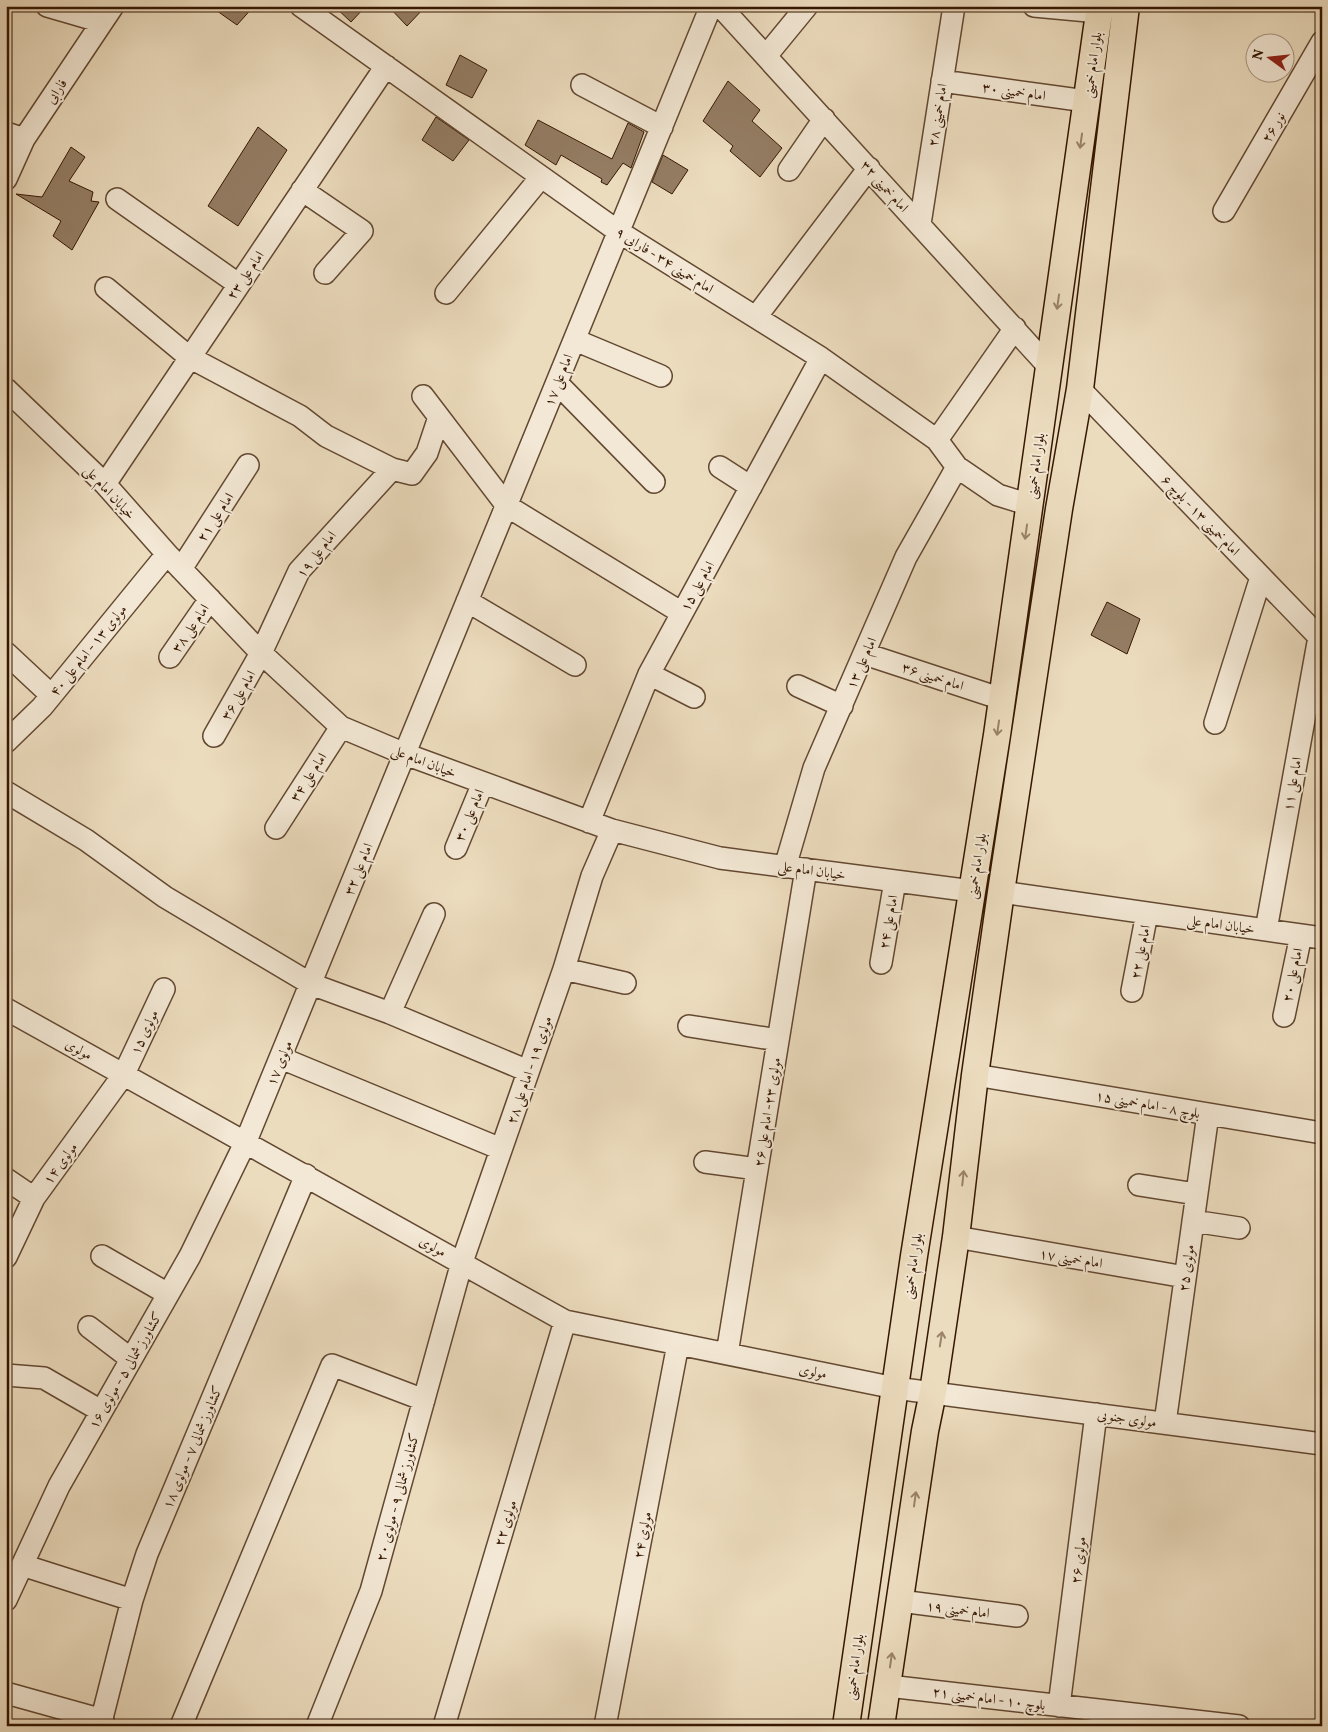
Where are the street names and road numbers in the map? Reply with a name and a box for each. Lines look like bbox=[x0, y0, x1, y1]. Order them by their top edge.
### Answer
street label: بلوار امام خمینی bbox=[1079, 31, 1110, 100]
street label: فارابی bbox=[42, 76, 72, 108]
street label: امام خمینی ۳۰ bbox=[981, 79, 1047, 108]
street label: امام خمینی ۲۸ bbox=[924, 82, 955, 149]
street label: نور ۲۶ bbox=[1258, 109, 1291, 146]
street label: امام خمینی ۳۲ bbox=[854, 157, 912, 218]
street label: امام خمینی ۳۴ - فارابی ۹ bbox=[611, 224, 717, 301]
street label: امام علی ۲۳ bbox=[223, 248, 271, 305]
street label: امام علی ۱۷ bbox=[540, 352, 580, 410]
street label: بلوار امام خمینی bbox=[1022, 432, 1053, 501]
street label: خیابان امام علی bbox=[77, 462, 139, 526]
street label: امام خمینی ۱۳ - بلوچ ۶ bbox=[1155, 471, 1243, 562]
street label: امام علی ۲۱ bbox=[193, 490, 241, 547]
street label: امام علی ۱۹ bbox=[293, 527, 343, 584]
street label: امام علی ۱۵ bbox=[677, 558, 722, 616]
street label: مولوی ۱۳ - امام علی ۴۰ bbox=[46, 601, 134, 702]
street label: امام علی ۳۸ bbox=[168, 601, 216, 658]
street label: امام علی ۱۳ bbox=[843, 635, 884, 693]
street label: امام خمینی ۳۶ bbox=[899, 659, 966, 698]
street label: امام علی ۳۶ bbox=[217, 667, 263, 725]
street label: خیابان امام علی bbox=[388, 741, 459, 785]
street label: امام علی ۳۴ bbox=[286, 750, 334, 807]
street label: امام علی ۱۱ bbox=[1279, 756, 1310, 813]
street label: امام علی ۳۰ bbox=[451, 787, 492, 845]
street label: بلوار امام خمینی bbox=[963, 831, 994, 901]
street label: امام علی ۳۲ bbox=[340, 841, 380, 899]
street label: خیابان امام علی bbox=[776, 857, 847, 888]
street label: امام علی ۲۴ bbox=[875, 894, 906, 951]
street label: خیابان امام علی bbox=[1185, 911, 1256, 942]
street label: امام علی ۲۲ bbox=[1127, 924, 1158, 981]
street label: امام علی ۲۰ bbox=[1278, 947, 1310, 1004]
street label: مولوی ۱۵ bbox=[127, 1007, 164, 1058]
street label: مولوی ۱۹ - امام علی ۲۸ bbox=[503, 1014, 560, 1128]
street label: مولوی bbox=[61, 1035, 95, 1065]
street label: مولوی ۱۷ bbox=[263, 1038, 298, 1089]
street label: مولوی ۲۳- امام علی ۲۶ bbox=[750, 1056, 788, 1169]
street label: بلوچ ۸ - امام خمینی ۱۵ bbox=[1094, 1087, 1202, 1126]
street label: مولوی ۱۴ bbox=[40, 1139, 83, 1189]
street label: بلوار امام خمینی bbox=[899, 1231, 930, 1301]
street label: مولوی bbox=[415, 1232, 449, 1262]
street label: مولوی ۲۵ bbox=[1175, 1243, 1200, 1293]
street label: امام خمینی ۱۷ bbox=[1037, 1245, 1104, 1276]
street label: کشاورز شمالی ۵ - مولوی ۱۶ bbox=[85, 1309, 168, 1433]
street label: مولوی bbox=[797, 1360, 828, 1384]
street label: کشاورز شمالی ۷ - مولوی ۱۸ bbox=[159, 1383, 228, 1512]
street label: مولوی جنوبی bbox=[1096, 1406, 1158, 1433]
street label: کشاورز شمالی ۹ - مولوی ۲۰ bbox=[372, 1431, 425, 1564]
street label: مولوی ۲۲ bbox=[490, 1498, 522, 1549]
street label: مولوی ۲۴ bbox=[630, 1510, 657, 1560]
street label: مولوی ۲۶ bbox=[1067, 1535, 1092, 1585]
street label: امام خمینی ۱۹ bbox=[925, 1597, 991, 1626]
street label: بلوار امام خمینی bbox=[841, 1633, 872, 1702]
street label: بلوچ ۱۰ - امام خمینی ۲۱ bbox=[931, 1683, 1047, 1718]

